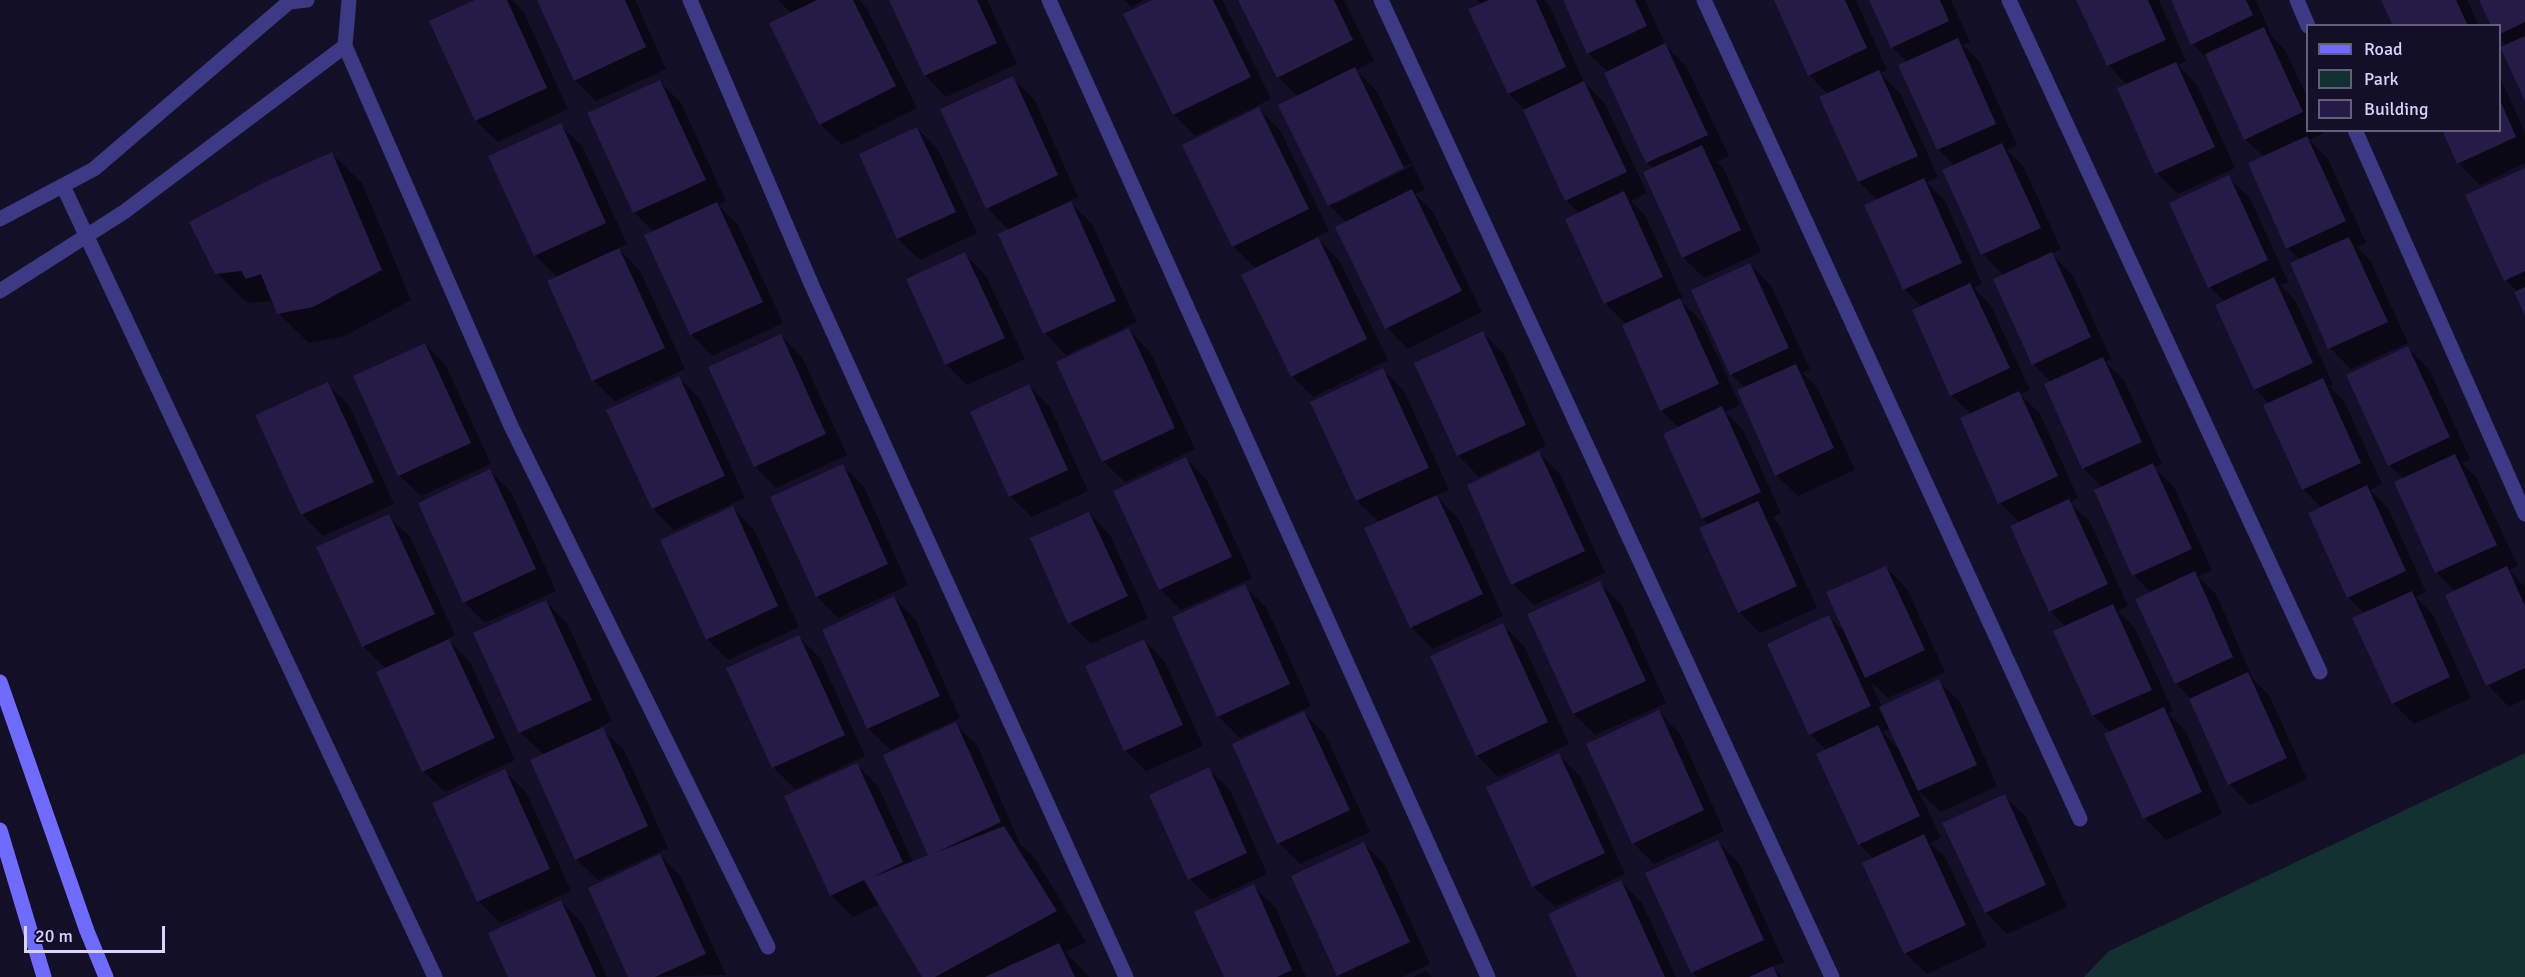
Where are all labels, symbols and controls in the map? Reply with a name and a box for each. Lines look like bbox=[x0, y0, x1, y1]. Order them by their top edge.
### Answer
legend bbox=[2306, 24, 2501, 132]
text: Road bbox=[2364, 38, 2403, 60]
text: Park bbox=[2364, 68, 2399, 90]
text: Building bbox=[2364, 98, 2428, 120]
scale bar bbox=[27, 914, 168, 952]
text: 20 m bbox=[35, 925, 73, 947]

